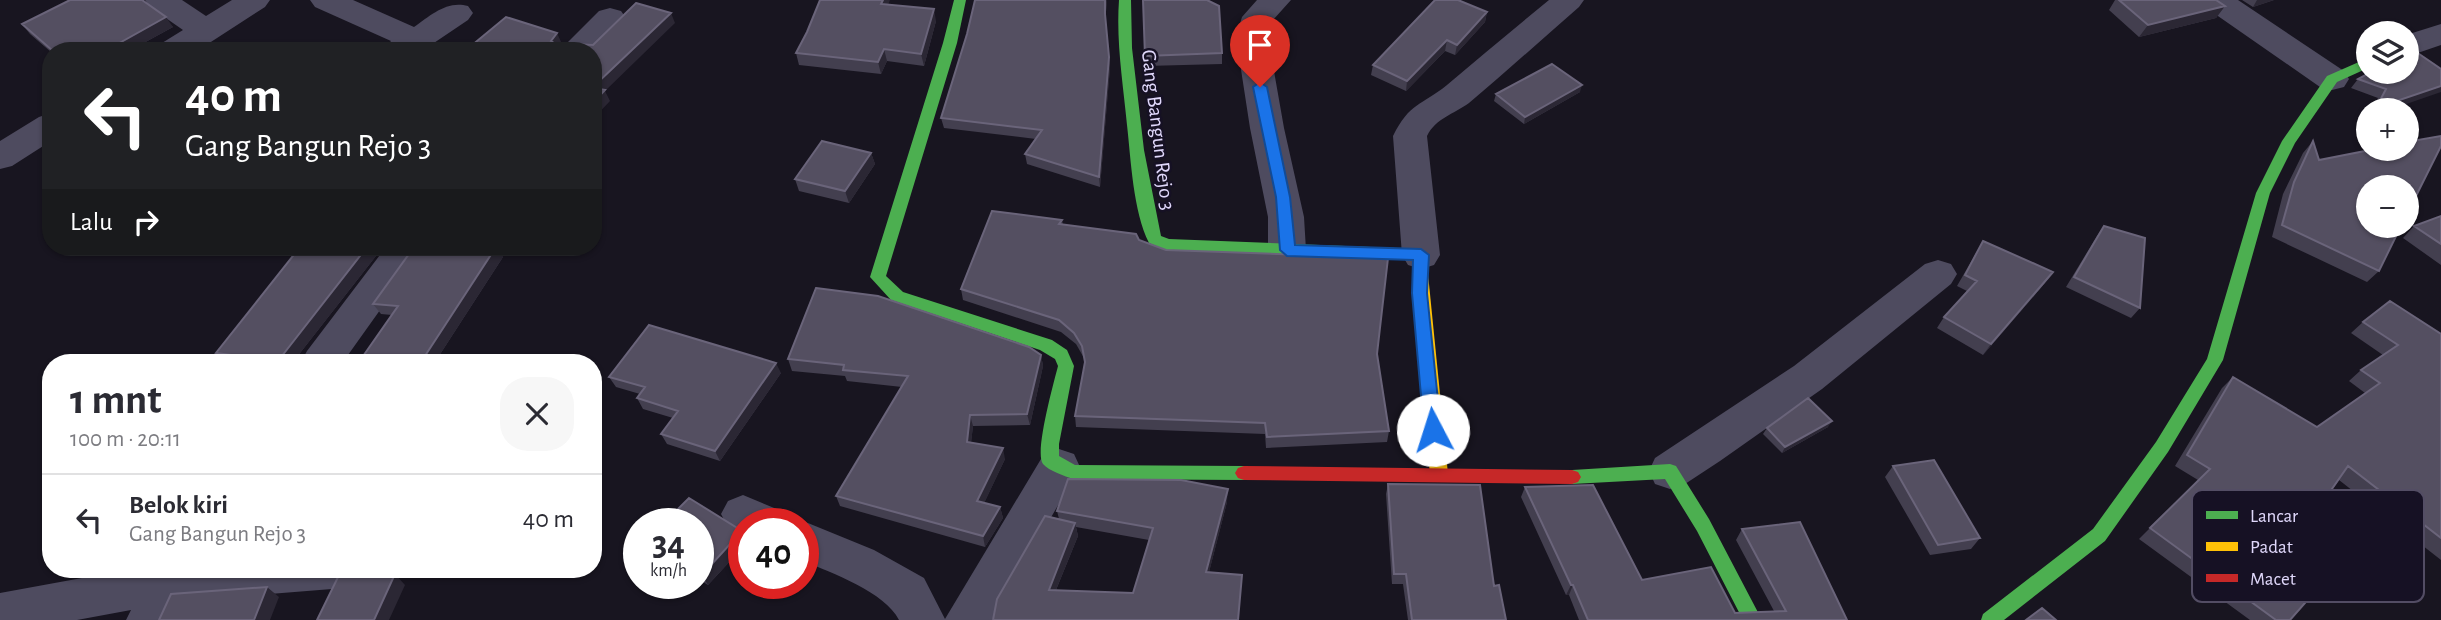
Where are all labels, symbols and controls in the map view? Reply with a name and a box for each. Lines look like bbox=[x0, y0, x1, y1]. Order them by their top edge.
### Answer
pin bbox=[1230, 15, 1290, 87]
map controls bbox=[2356, 21, 2419, 238]
button: layers bbox=[2356, 21, 2419, 84]
icon: arrive bbox=[1241, 26, 1279, 64]
street label: Gang Bangun Rejo 3 bbox=[1138, 49, 1178, 211]
icon: left bbox=[70, 70, 161, 161]
text: 40 m bbox=[185, 72, 282, 121]
button: + bbox=[2356, 98, 2419, 161]
text: Gang Bangun Rejo 3 bbox=[185, 130, 431, 162]
button: − bbox=[2356, 175, 2419, 238]
icon: right bbox=[127, 203, 165, 241]
text: Lalu bbox=[70, 209, 113, 235]
button: close bbox=[500, 377, 574, 451]
text: 1 mnt bbox=[70, 379, 162, 421]
position arrow bbox=[1396, 393, 1470, 467]
text: 100 m · 20:11 bbox=[70, 428, 181, 451]
legend bbox=[2192, 490, 2424, 602]
text: Belok kiri bbox=[129, 492, 228, 518]
icon: left bbox=[70, 501, 108, 539]
text: 40 m bbox=[523, 506, 574, 532]
text: Lancar bbox=[2250, 507, 2298, 526]
speed limit sign: 40 bbox=[728, 508, 819, 599]
text: Gang Bangun Rejo 3 bbox=[129, 523, 306, 546]
text: 34 bbox=[652, 527, 685, 562]
text: Padat bbox=[2250, 538, 2293, 557]
text: km/h bbox=[650, 562, 687, 580]
text: Macet bbox=[2250, 570, 2296, 589]

